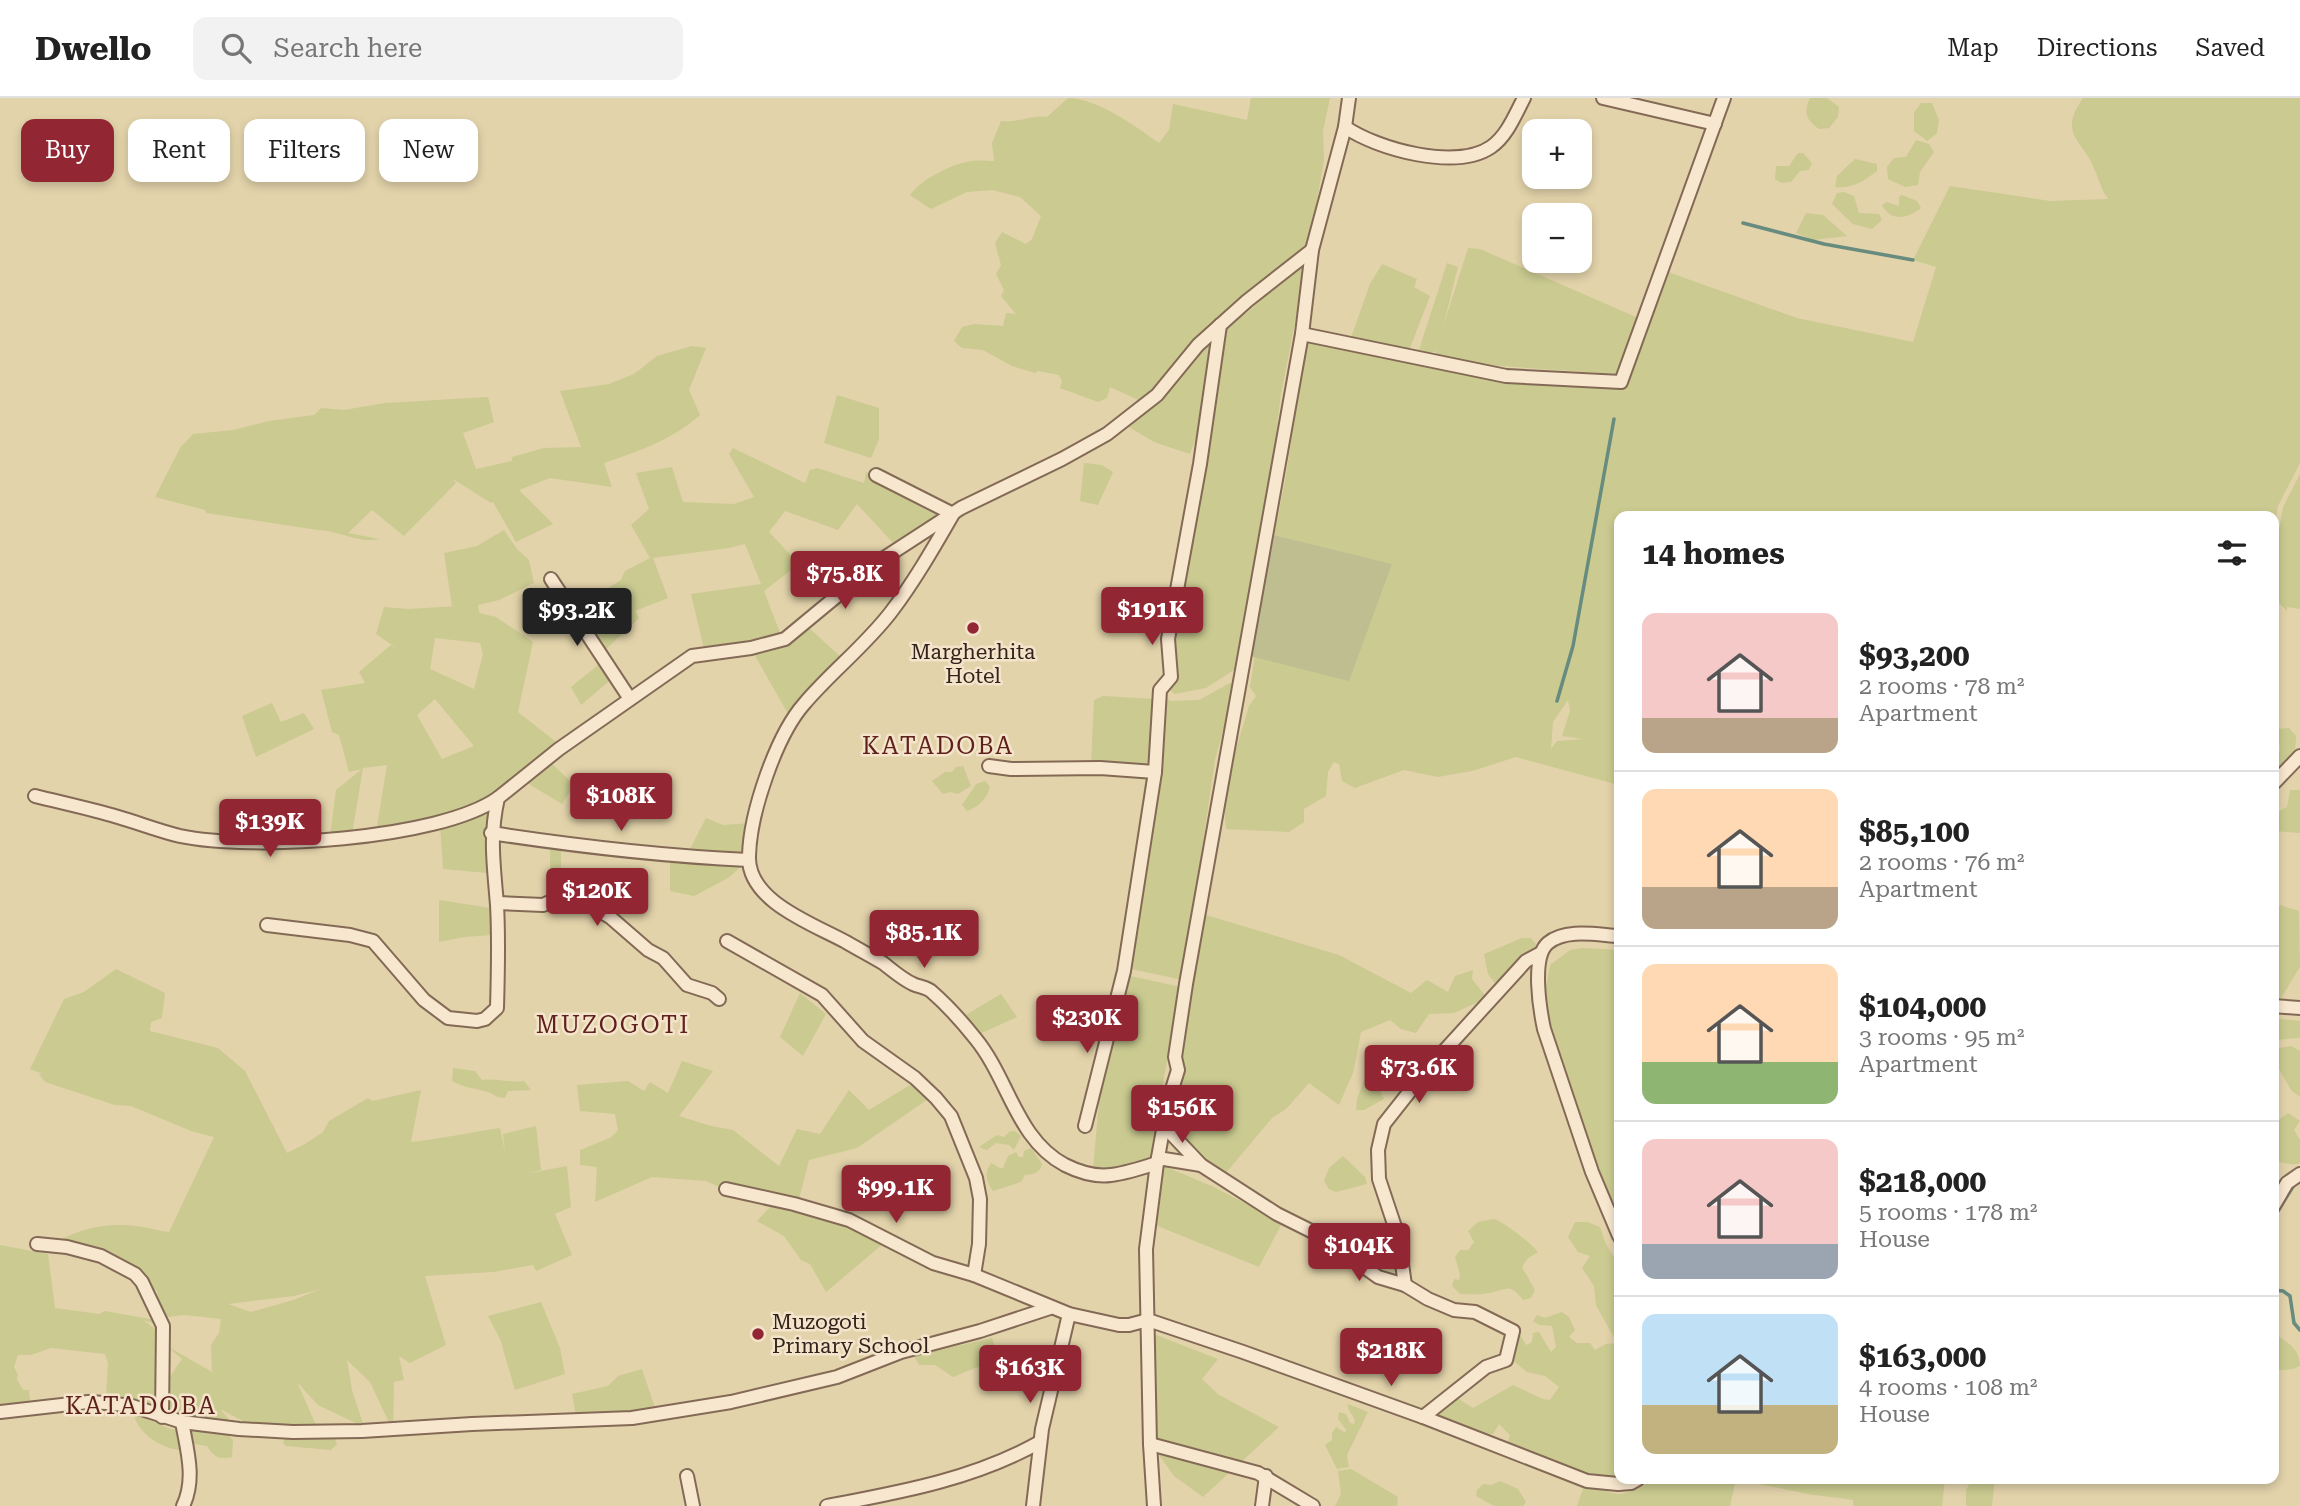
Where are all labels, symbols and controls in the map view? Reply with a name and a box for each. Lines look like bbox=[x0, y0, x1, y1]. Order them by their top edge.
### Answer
search box bbox=[193, 17, 683, 80]
text: Dwello bbox=[35, 29, 151, 68]
icon: search bbox=[217, 29, 255, 67]
text: Search here bbox=[273, 33, 422, 63]
text: Map bbox=[1947, 34, 1999, 62]
text: Directions bbox=[2037, 34, 2157, 62]
text: Saved bbox=[2195, 34, 2265, 62]
chip: Buy bbox=[21, 119, 114, 182]
chip: Rent bbox=[128, 119, 230, 182]
chip: Filters bbox=[244, 119, 365, 182]
chip: New bbox=[379, 119, 478, 182]
map controls bbox=[1522, 119, 1592, 273]
button: + bbox=[1522, 119, 1592, 189]
button: − bbox=[1522, 203, 1592, 273]
icon: filters bbox=[2213, 534, 2251, 572]
text: 14 homes bbox=[1642, 536, 1785, 571]
pin: $75.8K bbox=[788, 552, 902, 611]
text: $75.8K bbox=[807, 560, 883, 587]
pin: $93.2K bbox=[520, 588, 634, 648]
pin: $191K bbox=[1103, 588, 1201, 647]
text: $191K bbox=[1117, 596, 1187, 623]
text: $93.2K bbox=[539, 597, 615, 624]
marker: Margherhita Hotel bbox=[965, 620, 981, 636]
text: $93,200 bbox=[1859, 638, 1970, 673]
place label: Margherhita Hotel bbox=[911, 640, 1036, 688]
icon: home bbox=[1698, 641, 1782, 725]
text: 2 rooms · 78 m² bbox=[1859, 673, 2025, 700]
text: Apartment bbox=[1859, 700, 1978, 727]
district label: KATADOBA bbox=[862, 732, 1014, 760]
pin: $108K bbox=[572, 774, 670, 833]
text: $108K bbox=[586, 782, 656, 809]
pin: $139K bbox=[221, 800, 319, 859]
text: $139K bbox=[235, 808, 305, 835]
text: $85,100 bbox=[1859, 814, 1970, 849]
icon: home bbox=[1698, 817, 1782, 901]
text: 2 rooms · 76 m² bbox=[1859, 849, 2025, 876]
pin: $120K bbox=[548, 868, 646, 928]
text: Apartment bbox=[1859, 876, 1978, 903]
text: $120K bbox=[562, 877, 632, 904]
pin: $85.1K bbox=[867, 910, 981, 970]
text: $85.1K bbox=[886, 919, 962, 946]
text: $104,000 bbox=[1859, 989, 1986, 1024]
icon: home bbox=[1698, 992, 1782, 1076]
pin: $230K bbox=[1038, 996, 1136, 1055]
text: $230K bbox=[1052, 1004, 1122, 1031]
district label: MUZOGOTI bbox=[536, 1011, 690, 1039]
text: 3 rooms · 95 m² bbox=[1859, 1024, 2025, 1051]
pin: $73.6K bbox=[1362, 1046, 1476, 1105]
text: Apartment bbox=[1859, 1051, 1978, 1078]
text: $73.6K bbox=[1381, 1054, 1457, 1081]
pin: $156K bbox=[1133, 1086, 1231, 1145]
text: $156K bbox=[1147, 1094, 1217, 1121]
text: $218,000 bbox=[1859, 1164, 1986, 1199]
pin: $99.1K bbox=[839, 1166, 953, 1225]
icon: home bbox=[1698, 1167, 1782, 1251]
text: $99.1K bbox=[858, 1174, 934, 1201]
text: 5 rooms · 178 m² bbox=[1859, 1199, 2037, 1226]
pin: $104K bbox=[1310, 1224, 1408, 1283]
text: House bbox=[1859, 1226, 1930, 1253]
text: $104K bbox=[1324, 1232, 1394, 1259]
place label: Muzogoti Primary School bbox=[772, 1310, 930, 1358]
marker: Muzogoti Primary School bbox=[750, 1326, 766, 1342]
pin: $218K bbox=[1342, 1328, 1440, 1388]
text: $218K bbox=[1356, 1337, 1426, 1364]
text: $163,000 bbox=[1859, 1339, 1986, 1374]
icon: home bbox=[1698, 1342, 1782, 1426]
pin: $163K bbox=[981, 1346, 1079, 1405]
text: $163K bbox=[995, 1354, 1065, 1381]
text: 4 rooms · 108 m² bbox=[1859, 1374, 2037, 1401]
district label: KATADOBA bbox=[65, 1392, 217, 1420]
text: House bbox=[1859, 1401, 1930, 1428]

